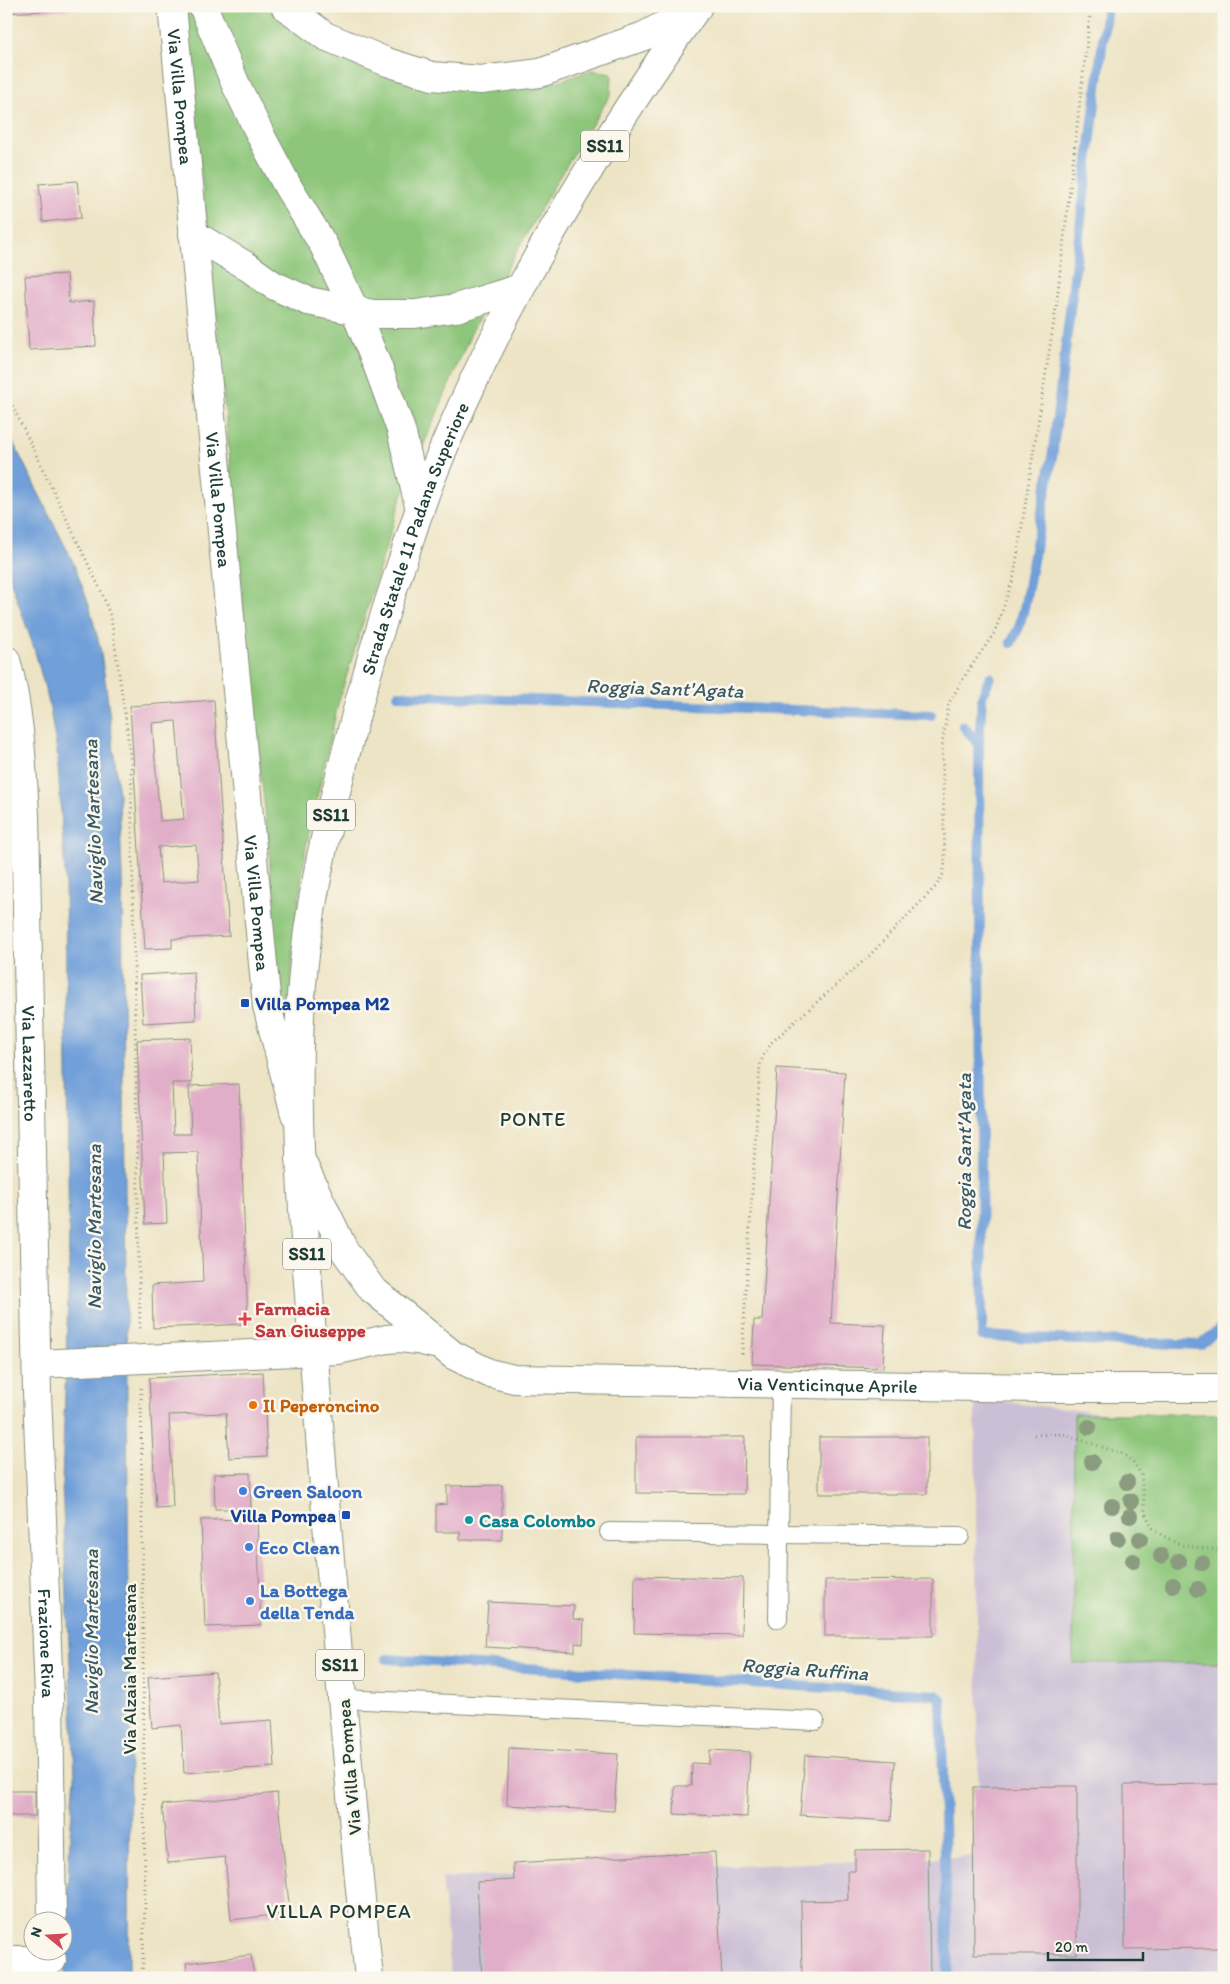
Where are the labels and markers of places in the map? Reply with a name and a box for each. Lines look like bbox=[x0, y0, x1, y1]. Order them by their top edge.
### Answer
place label: Villa Pompea M2 bbox=[255, 992, 390, 1015]
marker: Villa Pompea M2 bbox=[239, 997, 251, 1009]
place label: Farmacia San Giuseppe bbox=[255, 1297, 366, 1342]
marker: Farmacia San Giuseppe bbox=[239, 1313, 251, 1325]
place label: Il Peperoncino bbox=[263, 1394, 380, 1417]
marker: Il Peperoncino bbox=[247, 1399, 259, 1411]
place label: Green Saloon bbox=[253, 1480, 362, 1503]
marker: Green Saloon bbox=[237, 1485, 249, 1497]
place label: Villa Pompea bbox=[231, 1504, 337, 1527]
marker: Villa Pompea bbox=[340, 1509, 352, 1521]
place label: Casa Colombo bbox=[479, 1509, 596, 1532]
marker: Casa Colombo bbox=[463, 1514, 475, 1526]
place label: Eco Clean bbox=[259, 1536, 340, 1559]
marker: Eco Clean bbox=[243, 1541, 255, 1553]
place label: La Bottega della Tenda bbox=[260, 1579, 356, 1624]
marker: La Bottega della Tenda bbox=[244, 1595, 256, 1607]

